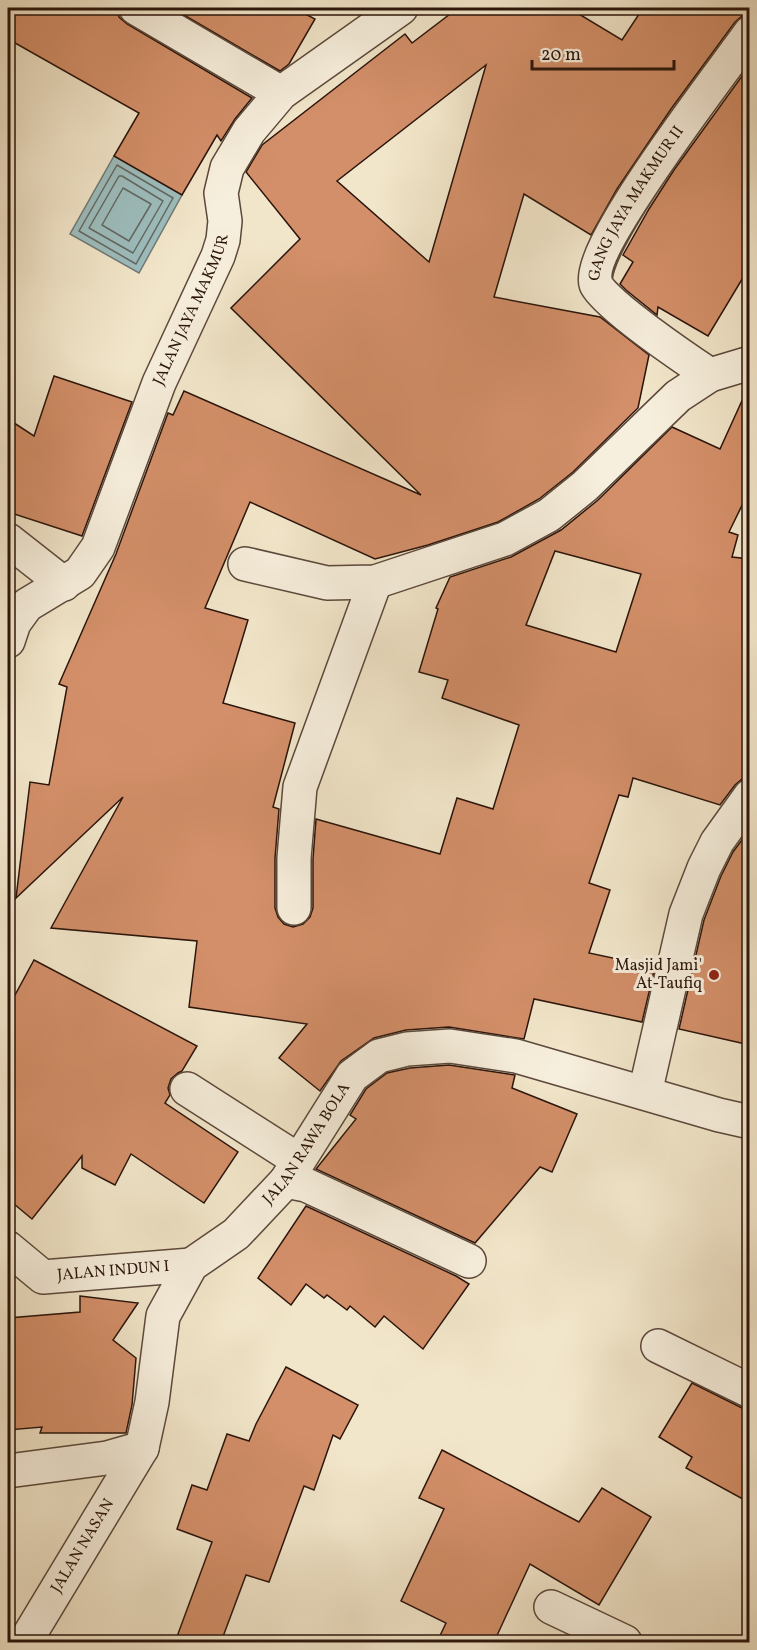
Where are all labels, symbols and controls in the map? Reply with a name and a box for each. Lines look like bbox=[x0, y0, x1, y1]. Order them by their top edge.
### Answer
scale bar bbox=[532, 33, 674, 71]
text: 20 m bbox=[541, 43, 581, 68]
street label: GANG JAYA MAKMUR II bbox=[584, 122, 689, 282]
street label: JALAN JAYA MAKMUR bbox=[148, 233, 235, 389]
place label: Masjid Jami' At-Taufiq bbox=[615, 955, 702, 995]
marker: Masjid Jami' At-Taufiq bbox=[707, 968, 721, 982]
street label: JALAN RAWA BOLA bbox=[258, 1079, 356, 1210]
street label: JALAN INDUN I bbox=[56, 1256, 170, 1287]
street label: JALAN NASAN bbox=[46, 1495, 120, 1597]

